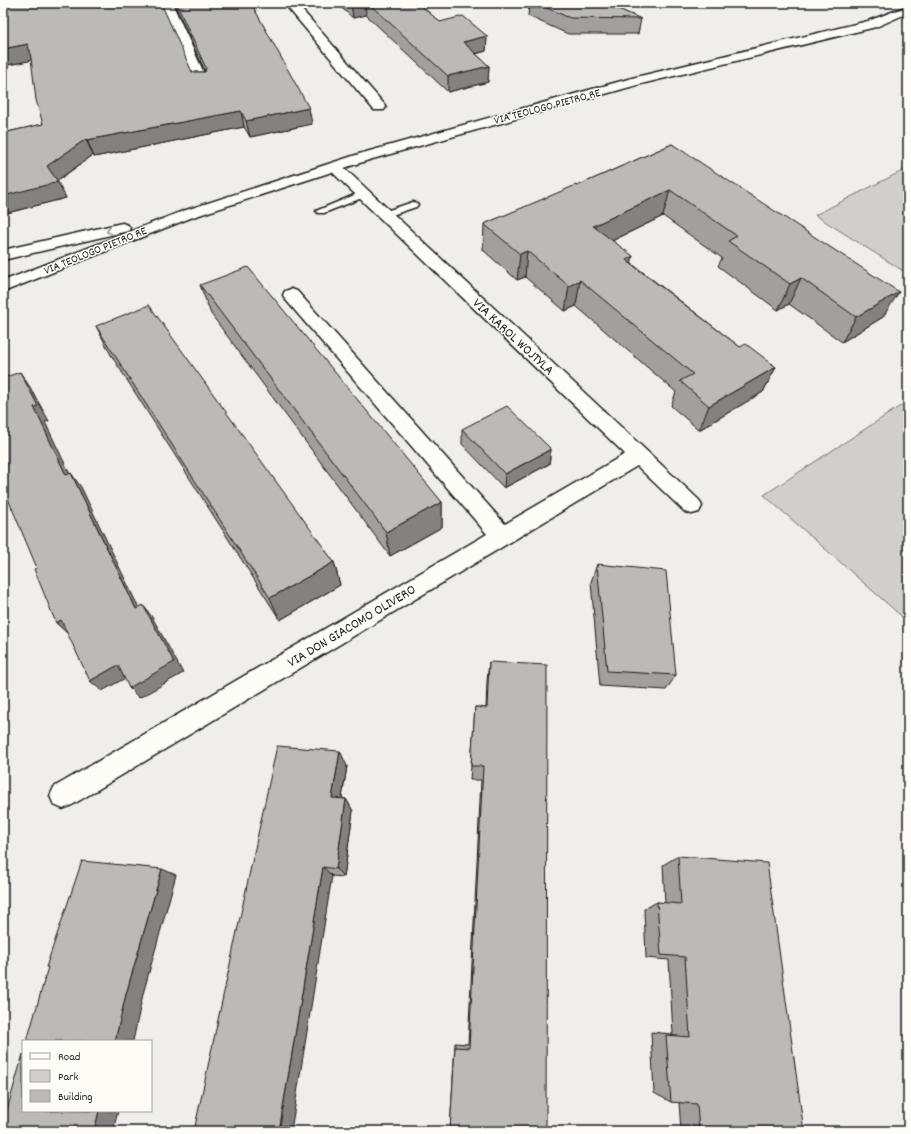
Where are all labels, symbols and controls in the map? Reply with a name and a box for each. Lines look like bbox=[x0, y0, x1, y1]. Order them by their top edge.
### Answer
street label: VIA TEOLOGO PIETRO RE bbox=[492, 85, 603, 130]
street label: VIA TEOLOGO PIETRO RE bbox=[42, 223, 150, 280]
one-way arrow bbox=[106, 227, 112, 235]
street label: VIA KAROL WOJTYLA bbox=[467, 294, 558, 381]
street label: VIA DON GIACOMO OLIVERO bbox=[284, 580, 420, 673]
legend bbox=[22, 1040, 152, 1112]
text: Road bbox=[58, 1049, 80, 1066]
text: Park bbox=[58, 1069, 79, 1086]
text: Building bbox=[58, 1089, 93, 1106]

